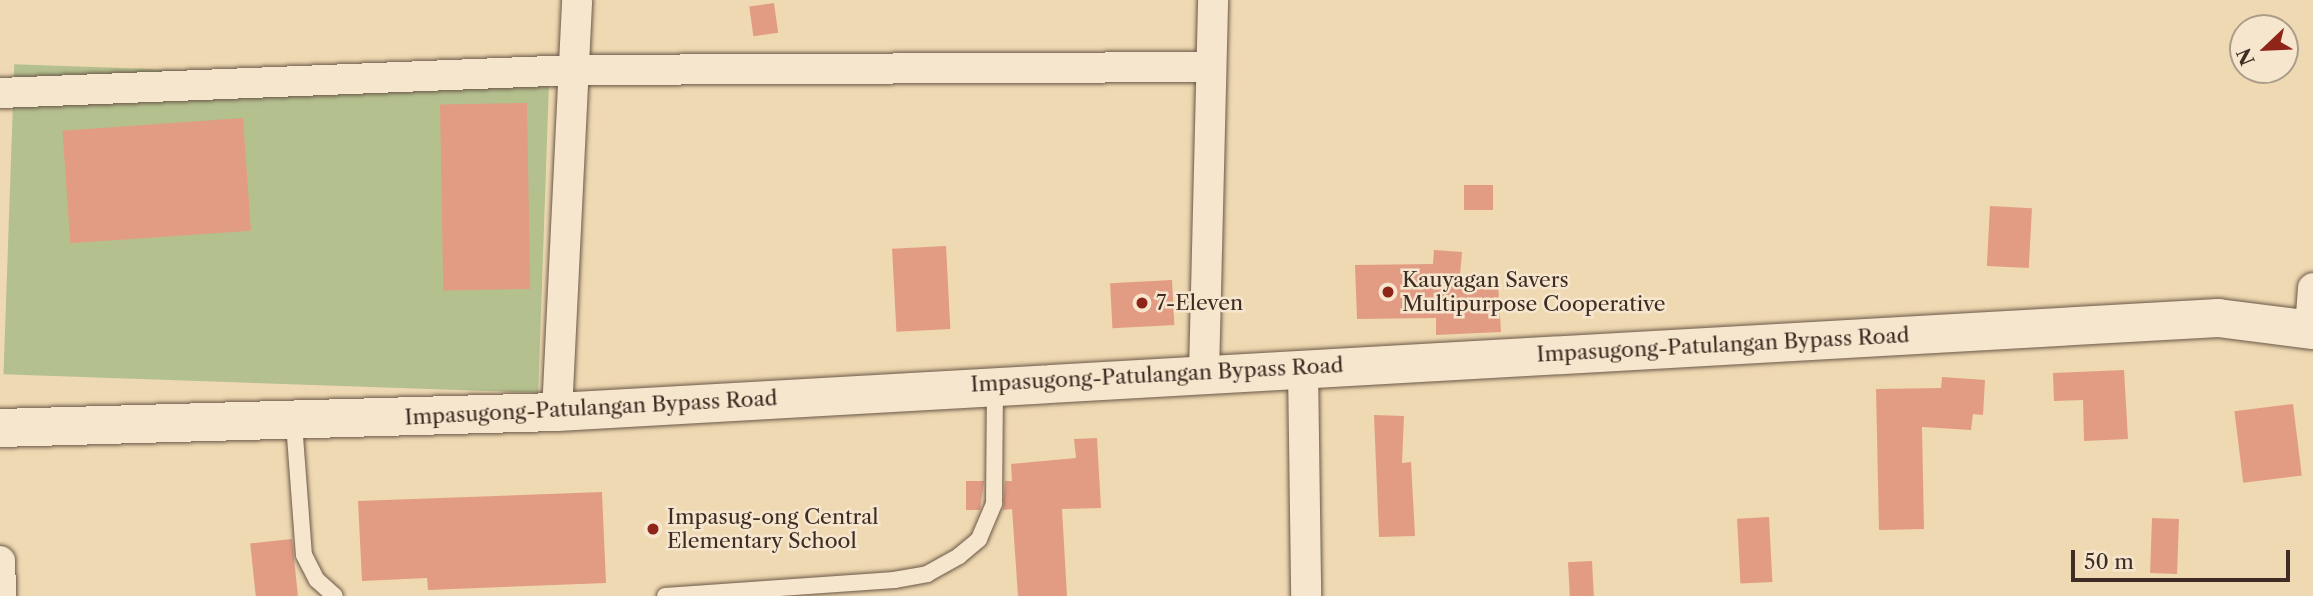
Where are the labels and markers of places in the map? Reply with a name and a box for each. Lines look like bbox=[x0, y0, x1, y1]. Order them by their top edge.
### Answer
place label: Kauyagan Savers Multipurpose Cooperative bbox=[1402, 267, 1665, 317]
marker: Kauyagan Savers Multipurpose Cooperative bbox=[1380, 284, 1396, 300]
place label: 7-Eleven bbox=[1156, 290, 1243, 316]
marker: 7-Eleven bbox=[1134, 295, 1150, 311]
place label: Impasug-ong Central Elementary School bbox=[667, 504, 879, 554]
marker: Impasug-ong Central Elementary School bbox=[645, 521, 661, 537]

